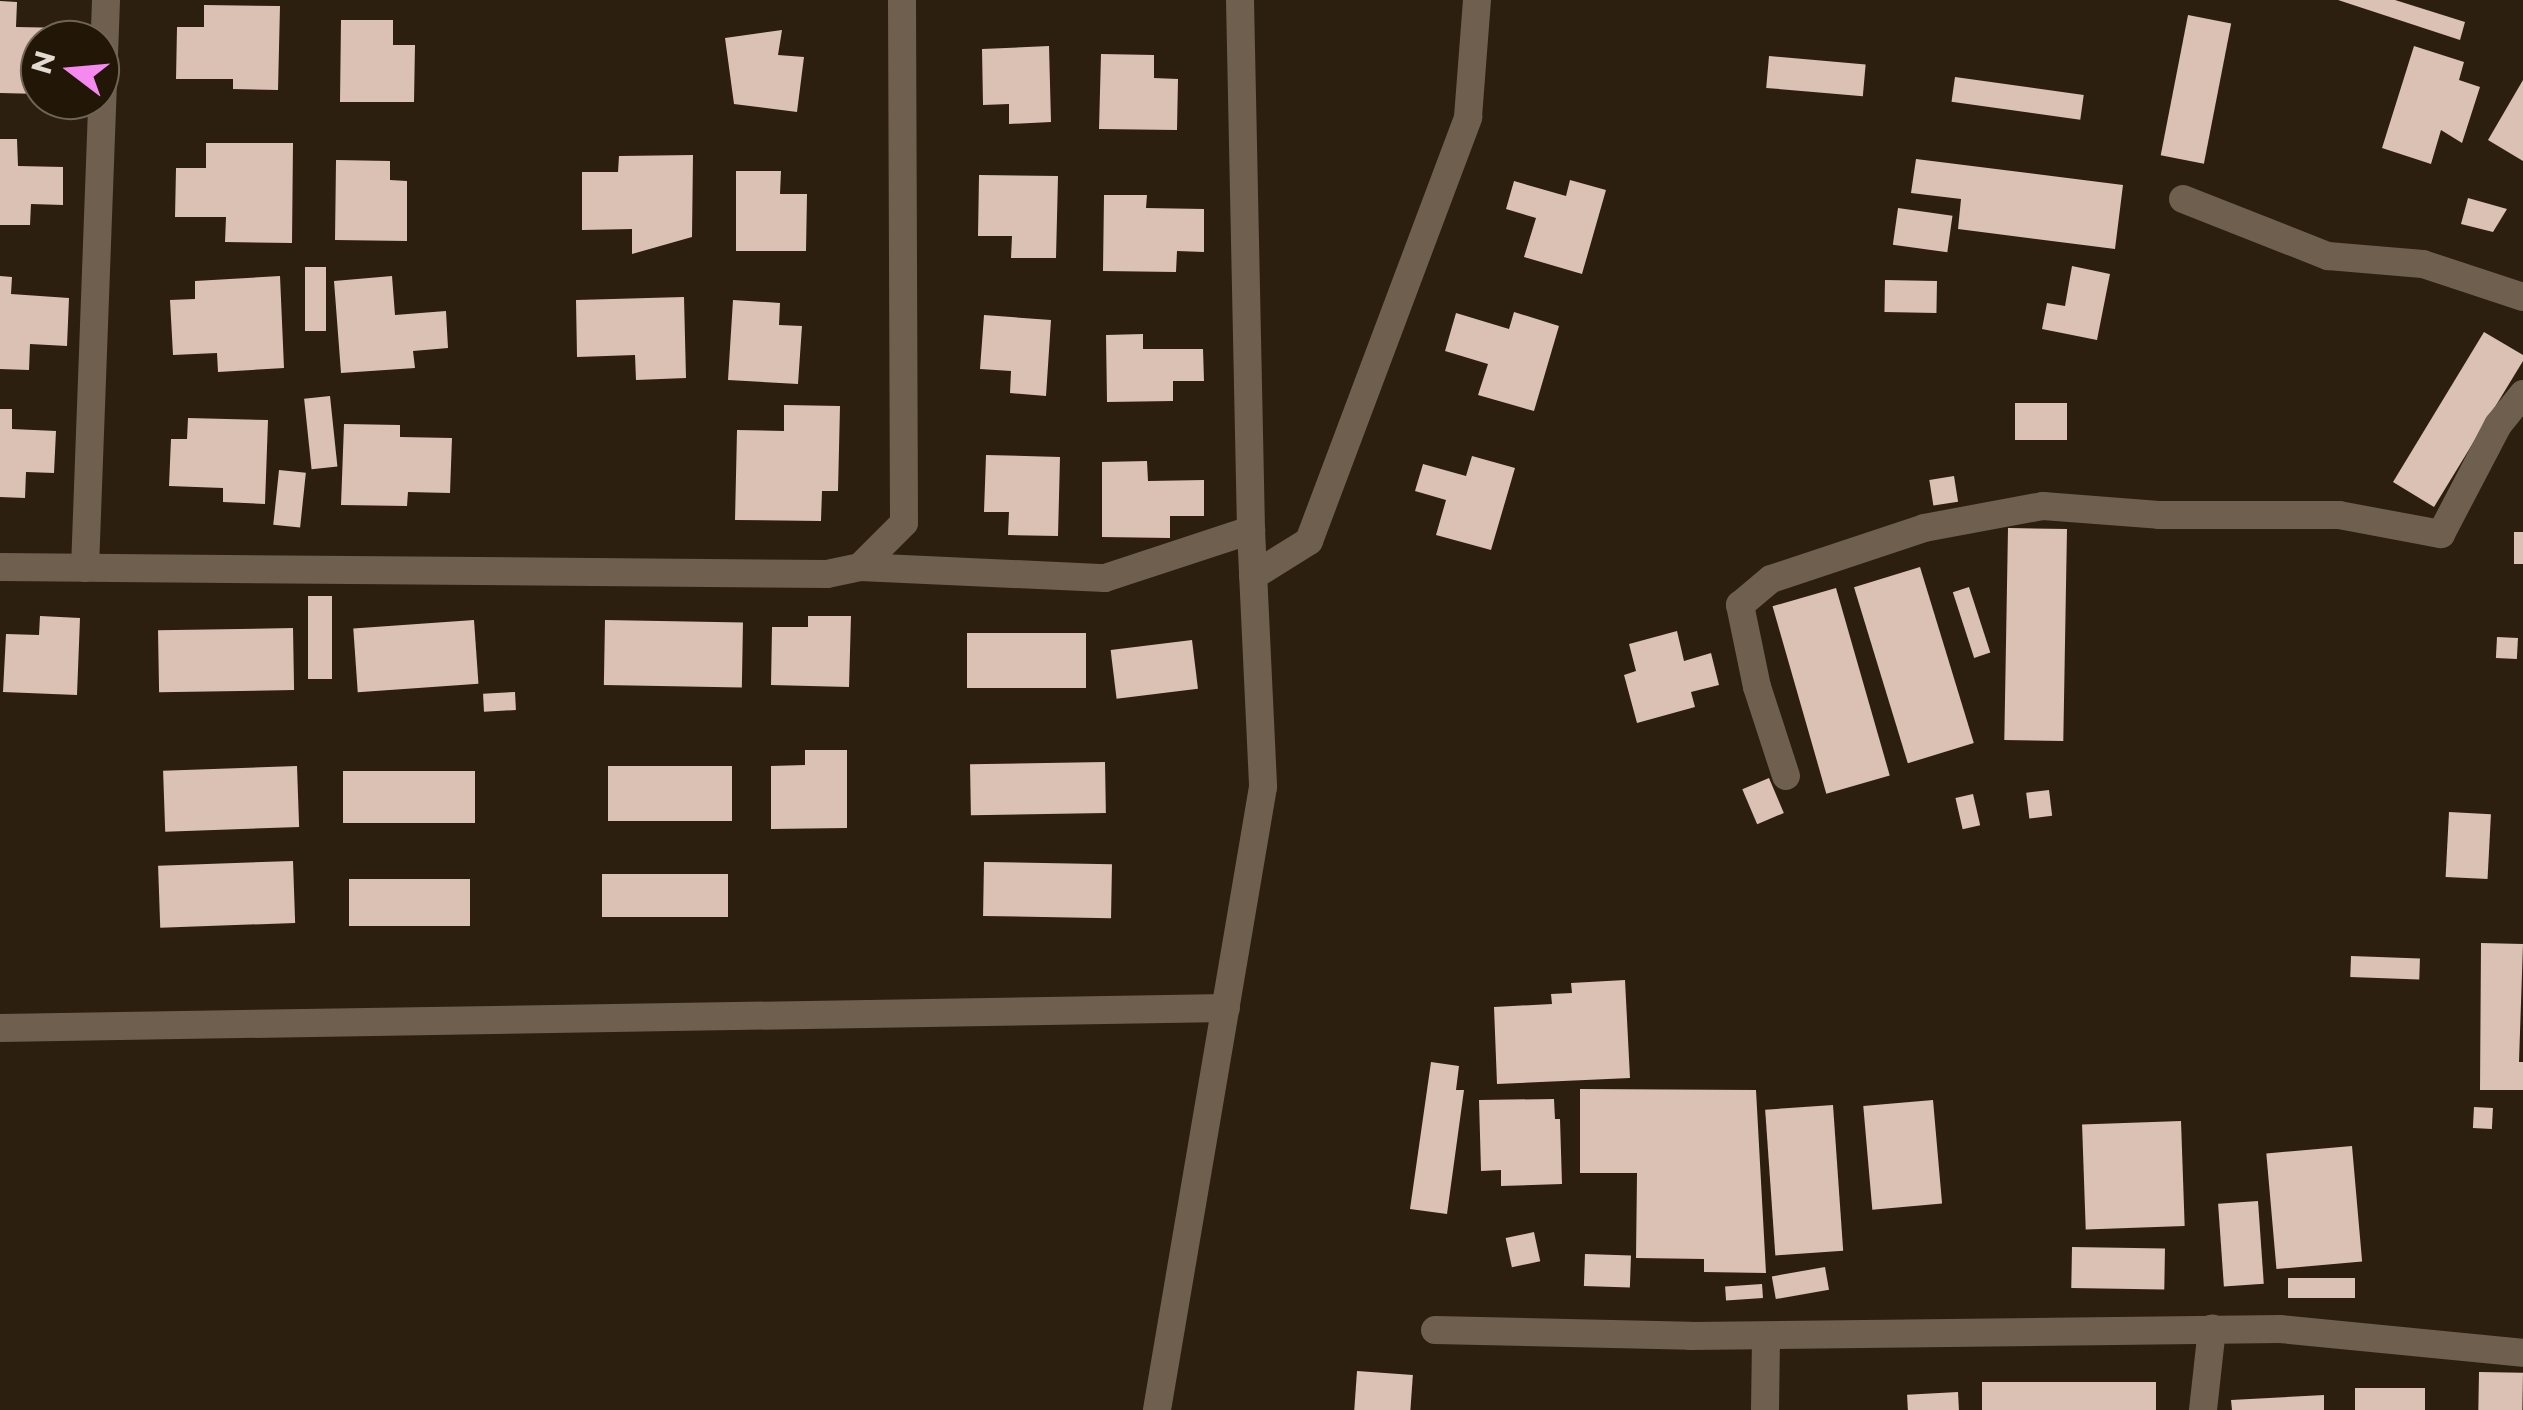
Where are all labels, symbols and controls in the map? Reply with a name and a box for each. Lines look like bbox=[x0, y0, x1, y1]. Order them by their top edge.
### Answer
north arrow bbox=[20, 20, 120, 120]
text: N bbox=[24, 47, 63, 78]

